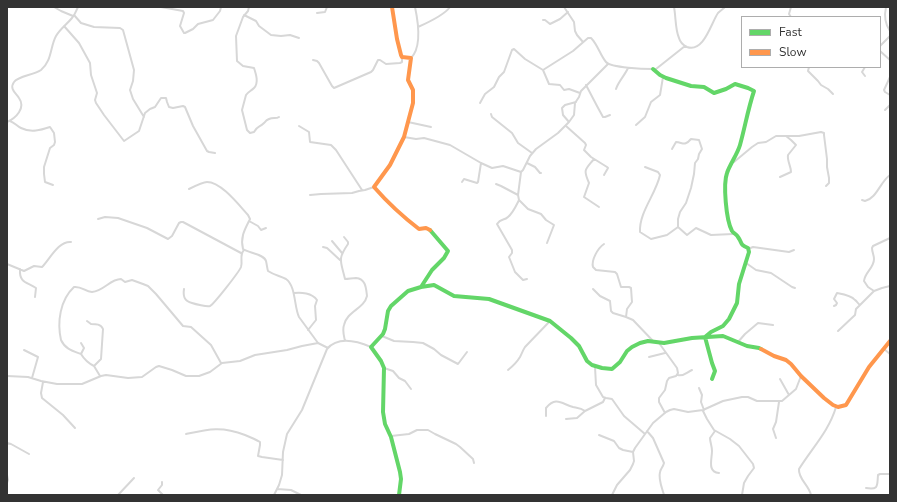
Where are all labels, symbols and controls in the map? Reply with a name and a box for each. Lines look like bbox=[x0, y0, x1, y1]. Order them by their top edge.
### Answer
legend bbox=[741, 16, 881, 68]
text: Fast bbox=[779, 24, 802, 40]
text: Slow bbox=[779, 44, 807, 60]

